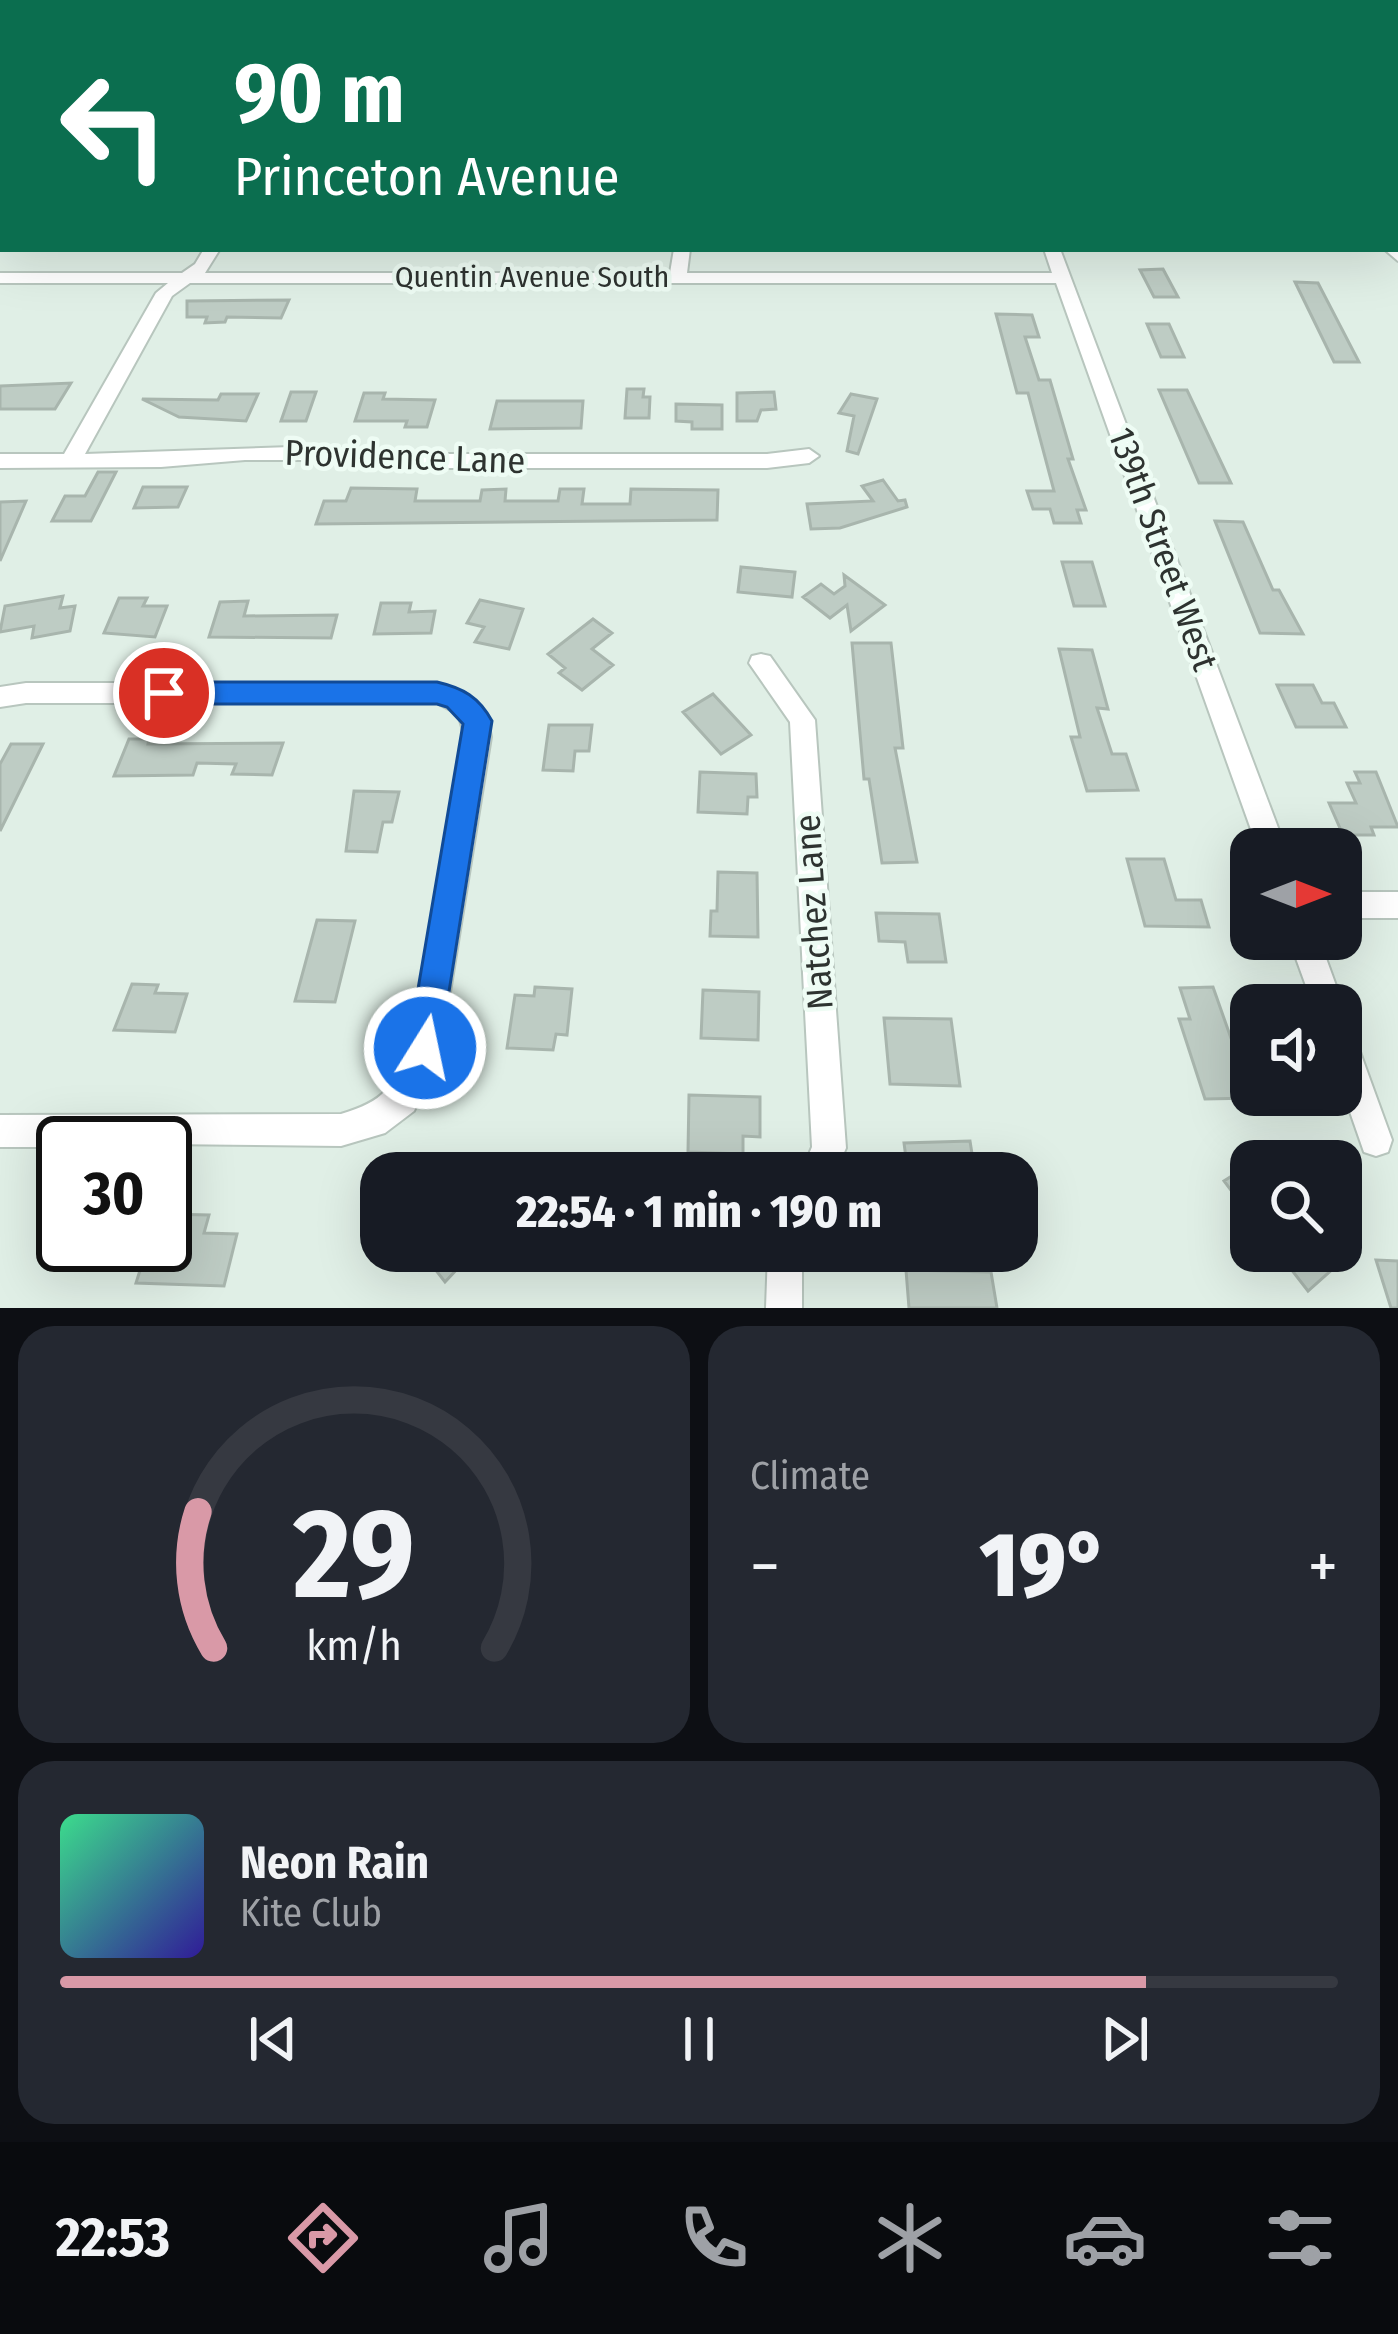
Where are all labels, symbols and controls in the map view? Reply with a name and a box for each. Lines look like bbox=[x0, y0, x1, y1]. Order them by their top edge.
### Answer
text: 90 m bbox=[234, 43, 405, 144]
icon: left bbox=[36, 48, 192, 204]
text: Princeton Avenue bbox=[234, 145, 620, 209]
street label: Quentin Avenue South bbox=[395, 259, 669, 295]
street label: 139th Street West bbox=[1099, 422, 1227, 677]
street label: Providence Lane bbox=[284, 431, 526, 483]
pin bbox=[113, 642, 215, 744]
icon: arrive bbox=[131, 660, 197, 726]
street label: Natchez Lane bbox=[785, 813, 843, 1011]
north arrow bbox=[1230, 828, 1362, 960]
map controls bbox=[1230, 828, 1362, 1272]
button: sound bbox=[1230, 984, 1362, 1116]
position arrow bbox=[362, 985, 488, 1111]
speed limit sign: 30 bbox=[36, 1116, 192, 1272]
button: search bbox=[1230, 1140, 1362, 1272]
text: 22:54 · 1 min · 190 m bbox=[516, 1185, 882, 1239]
text: Climate bbox=[750, 1453, 870, 1499]
text: 29 bbox=[292, 1480, 415, 1630]
text: 19° bbox=[980, 1512, 1108, 1620]
text: − bbox=[750, 1527, 780, 1606]
text: + bbox=[1308, 1527, 1338, 1606]
text: km/h bbox=[306, 1619, 402, 1670]
text: Neon Rain bbox=[240, 1836, 429, 1890]
text: Kite Club bbox=[240, 1890, 382, 1936]
icon: previous bbox=[240, 2006, 306, 2072]
icon: pause bbox=[666, 2006, 732, 2072]
icon: next bbox=[1092, 2006, 1158, 2072]
icon: directions bbox=[281, 2196, 365, 2280]
icon: music bbox=[477, 2196, 561, 2280]
icon: phone bbox=[672, 2196, 756, 2280]
icon: climate bbox=[868, 2196, 952, 2280]
icon: car bbox=[1063, 2196, 1147, 2280]
icon: filters bbox=[1258, 2196, 1342, 2280]
text: 22:53 bbox=[56, 2206, 170, 2270]

